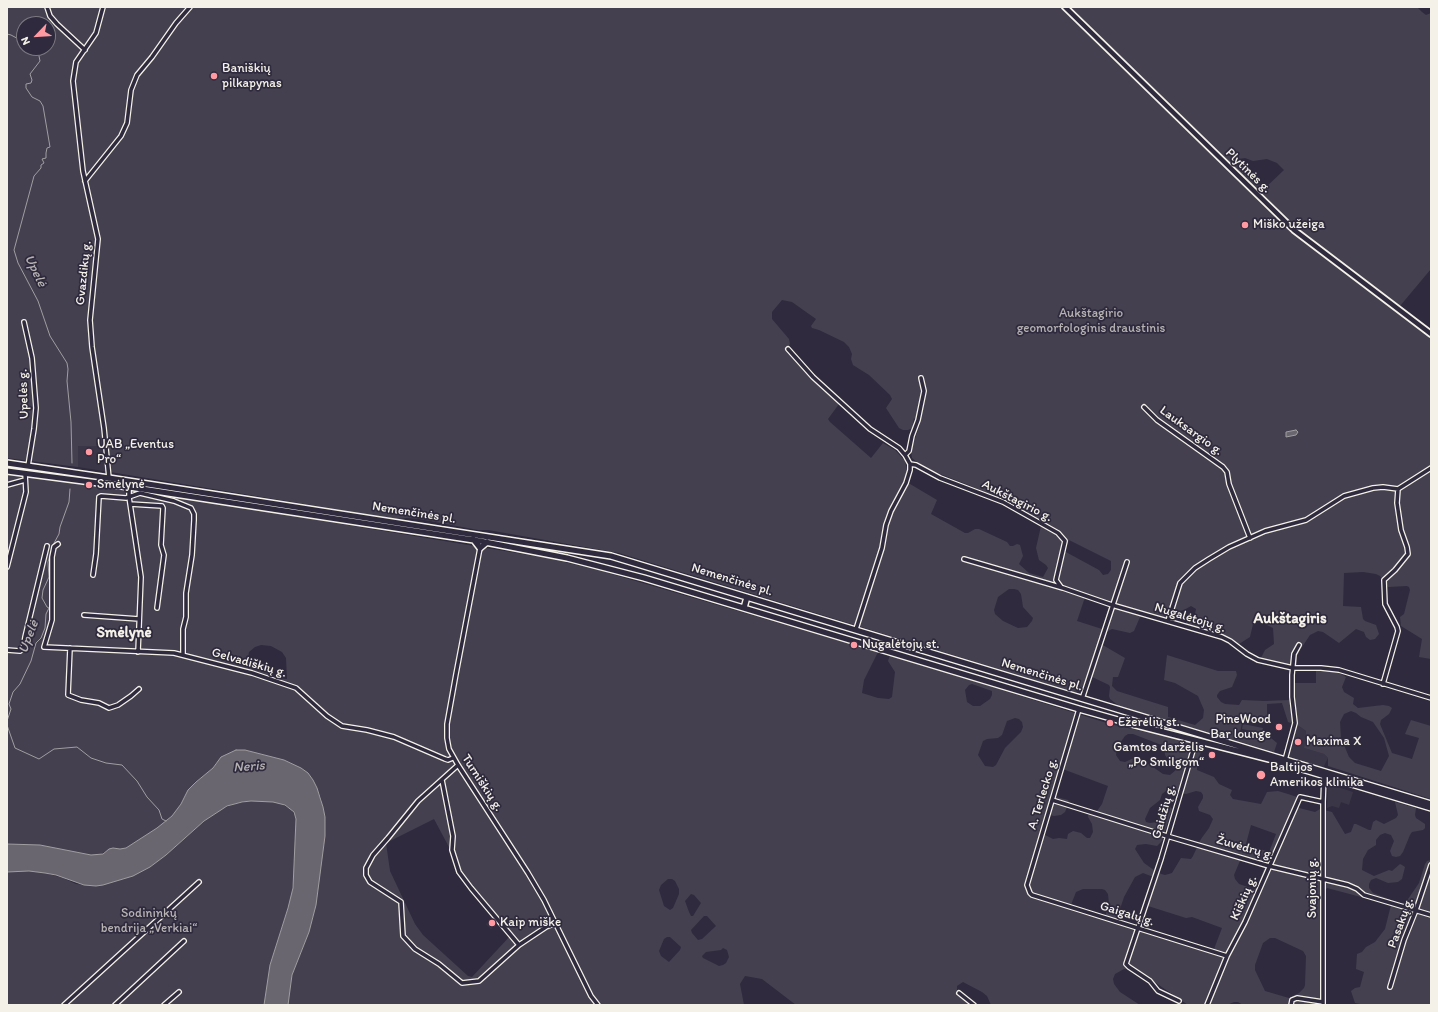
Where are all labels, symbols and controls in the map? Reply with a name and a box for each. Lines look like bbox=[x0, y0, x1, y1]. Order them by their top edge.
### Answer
north arrow bbox=[16, 16, 56, 56]
text: N bbox=[18, 35, 33, 47]
place label: Baniškių pilkapynas bbox=[222, 61, 282, 92]
marker: Baniškių pilkapynas bbox=[209, 71, 219, 81]
street label: Plytinės g. bbox=[1222, 145, 1274, 197]
place label: Miško užeiga bbox=[1253, 217, 1325, 233]
marker: Miško užeiga bbox=[1240, 220, 1250, 230]
street label: Gvazdikų g. bbox=[73, 240, 95, 306]
water label: Upelė bbox=[20, 252, 50, 290]
park label: Aukštagirio geomorfologinis draustinis bbox=[1017, 306, 1165, 337]
street label: Upelės g. bbox=[15, 369, 33, 419]
street label: Lauksargio g. bbox=[1156, 403, 1226, 459]
place label: UAB „Eventus Pro“ bbox=[97, 437, 174, 468]
marker: UAB „Eventus Pro“ bbox=[84, 447, 94, 457]
place label: Smėlynė bbox=[97, 477, 145, 493]
street label: Aukštagirio g. bbox=[979, 477, 1055, 525]
marker: Smėlynė bbox=[84, 480, 94, 490]
street label: Nemenčinės pl. bbox=[371, 499, 457, 527]
street label: Nemenčinės pl. bbox=[689, 560, 775, 600]
street label: Nugalėtojų g. bbox=[1153, 600, 1227, 636]
district label: Aukštagiris bbox=[1253, 610, 1327, 628]
water label: Upelė bbox=[15, 618, 43, 656]
district label: Smėlynė bbox=[96, 624, 152, 642]
place label: Nugalėtojų st. bbox=[862, 637, 940, 653]
marker: Nugalėtojų st. bbox=[849, 640, 859, 650]
street label: Gelvadiškių g. bbox=[210, 645, 288, 681]
street label: Nemenčinės pl. bbox=[999, 655, 1085, 695]
place label: PineWood Bar lounge bbox=[1210, 712, 1271, 743]
place label: Ežerėlių st. bbox=[1118, 715, 1180, 731]
marker: Ežerėlių st. bbox=[1105, 718, 1115, 728]
marker: PineWood Bar lounge bbox=[1274, 722, 1284, 732]
place label: Maxima X bbox=[1306, 734, 1361, 750]
marker: Maxima X bbox=[1293, 737, 1303, 747]
place label: Gamtos darželis „Po Smilgom“ bbox=[1113, 740, 1204, 771]
marker: Gamtos darželis „Po Smilgom“ bbox=[1207, 750, 1217, 760]
street label: Turniškių g. bbox=[458, 752, 506, 814]
street label: A. Terlecko g. bbox=[1025, 756, 1061, 832]
water label: Neris bbox=[233, 758, 265, 776]
place label: Baltijos Amerikos klinika bbox=[1270, 760, 1364, 791]
marker: Baltijos Amerikos klinika bbox=[1255, 769, 1267, 781]
street label: Gaidžių g. bbox=[1149, 783, 1179, 841]
street label: Žuvėdrų g. bbox=[1215, 832, 1275, 864]
street label: Svajonių g. bbox=[1305, 858, 1321, 918]
street label: Kiškių g. bbox=[1227, 873, 1261, 923]
street label: Pasakų g. bbox=[1385, 896, 1417, 950]
street label: Gaigalų g. bbox=[1098, 898, 1156, 930]
park label: Sodininkų bendrija „Verkiai“ bbox=[101, 906, 197, 937]
place label: Kaip miške bbox=[500, 915, 561, 931]
marker: Kaip miške bbox=[487, 918, 497, 928]

